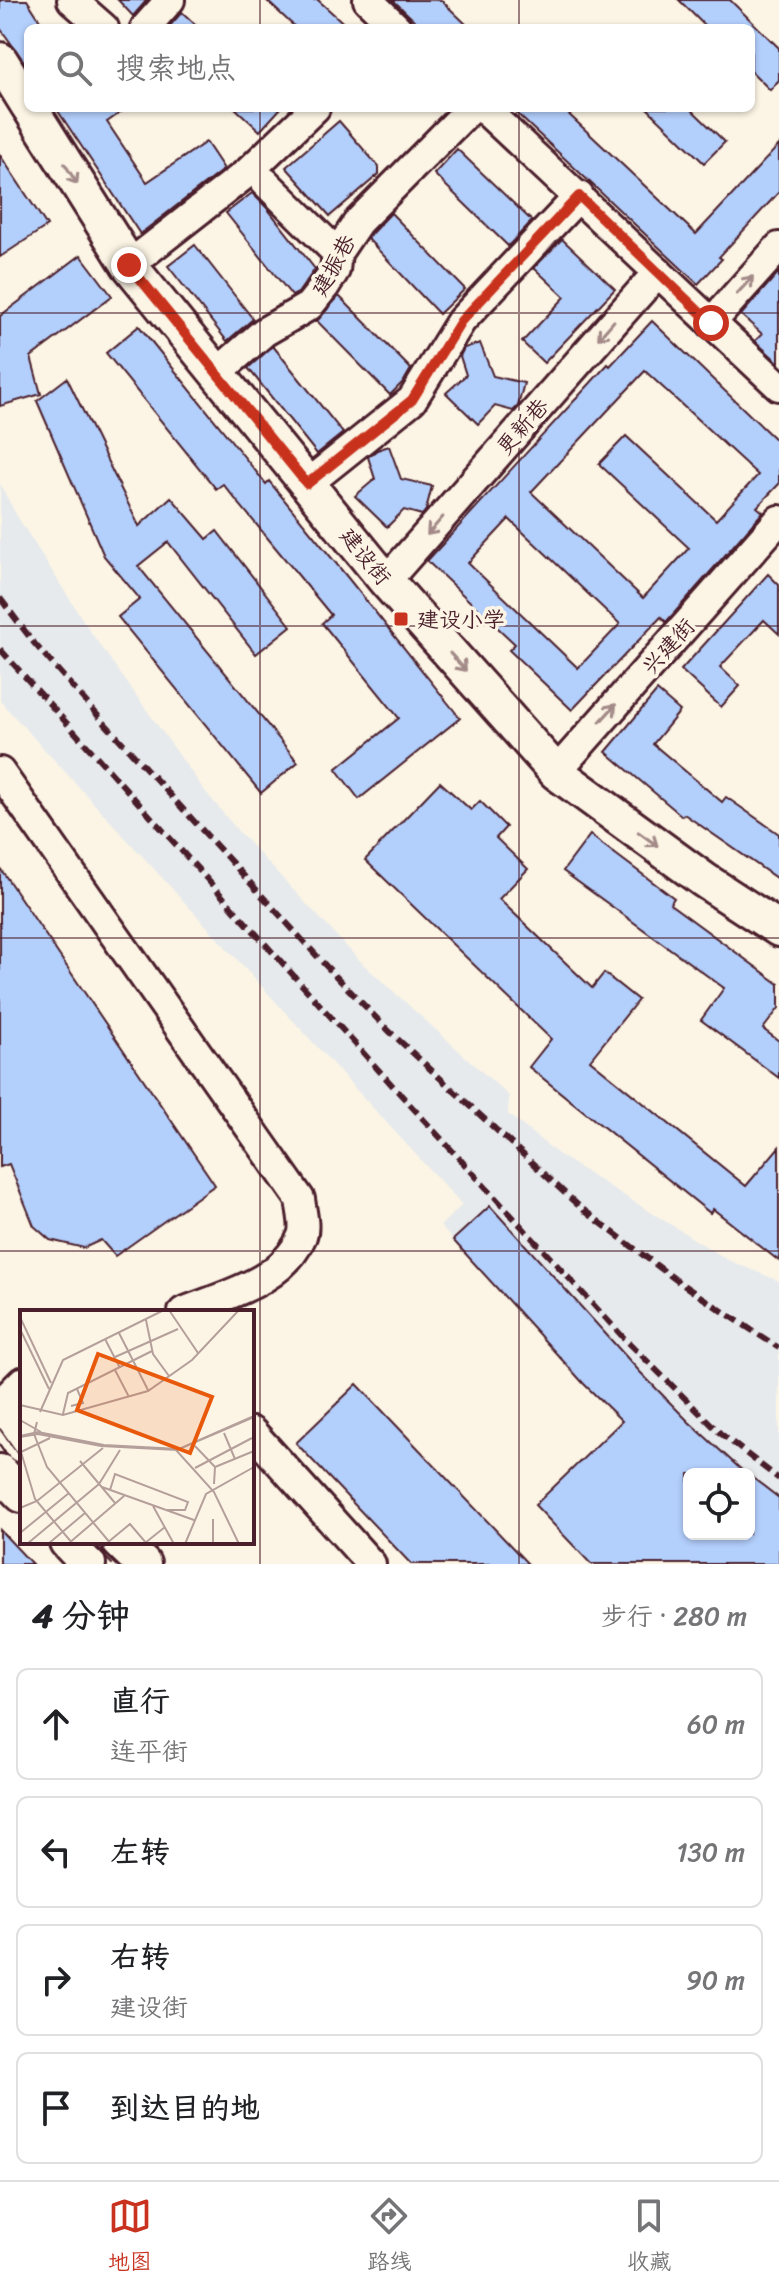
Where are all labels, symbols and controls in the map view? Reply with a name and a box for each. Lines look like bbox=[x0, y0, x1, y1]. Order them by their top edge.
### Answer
search box bbox=[24, 24, 755, 112]
text: 搜索地点 bbox=[116, 41, 236, 95]
icon: search bbox=[52, 46, 96, 90]
one-way arrow bbox=[64, 162, 80, 185]
street label: 建振巷 bbox=[300, 227, 366, 304]
route end bbox=[111, 247, 147, 283]
one-way arrow bbox=[736, 275, 754, 295]
route start bbox=[693, 305, 729, 341]
one-way arrow bbox=[598, 320, 616, 340]
street label: 更新巷 bbox=[486, 389, 559, 464]
one-way arrow bbox=[426, 515, 444, 535]
street label: 建设街 bbox=[330, 518, 402, 594]
place label: 建设小学 bbox=[417, 600, 505, 639]
street label: 兴建街 bbox=[632, 609, 705, 684]
marker: 建设小学 bbox=[392, 610, 410, 628]
one-way arrow bbox=[449, 652, 467, 672]
one-way arrow bbox=[599, 704, 617, 724]
one-way arrow bbox=[636, 830, 658, 847]
inset map bbox=[20, 1310, 254, 1544]
map controls bbox=[683, 1468, 755, 1540]
button: locate bbox=[683, 1468, 755, 1540]
text: 4 分钟 bbox=[32, 1586, 130, 1646]
text: 步行 · 280 m bbox=[601, 1593, 747, 1639]
text: 直行 bbox=[110, 1674, 170, 1728]
text: 60 m bbox=[687, 1701, 745, 1747]
icon: ahead bbox=[34, 1702, 78, 1746]
text: 连平街 bbox=[110, 1728, 188, 1774]
text: 左转 bbox=[110, 1825, 170, 1879]
text: 130 m bbox=[676, 1829, 745, 1875]
icon: left bbox=[34, 1830, 78, 1874]
text: 右转 bbox=[110, 1930, 170, 1984]
text: 90 m bbox=[686, 1957, 745, 2003]
icon: right bbox=[34, 1958, 78, 2002]
text: 建设街 bbox=[110, 1984, 188, 2030]
text: 到达目的地 bbox=[110, 2081, 260, 2135]
icon: arrive bbox=[34, 2086, 78, 2130]
tab: 地图 bbox=[108, 2194, 152, 2281]
tab: 路线 bbox=[367, 2194, 411, 2281]
tab: 收藏 bbox=[627, 2194, 671, 2281]

